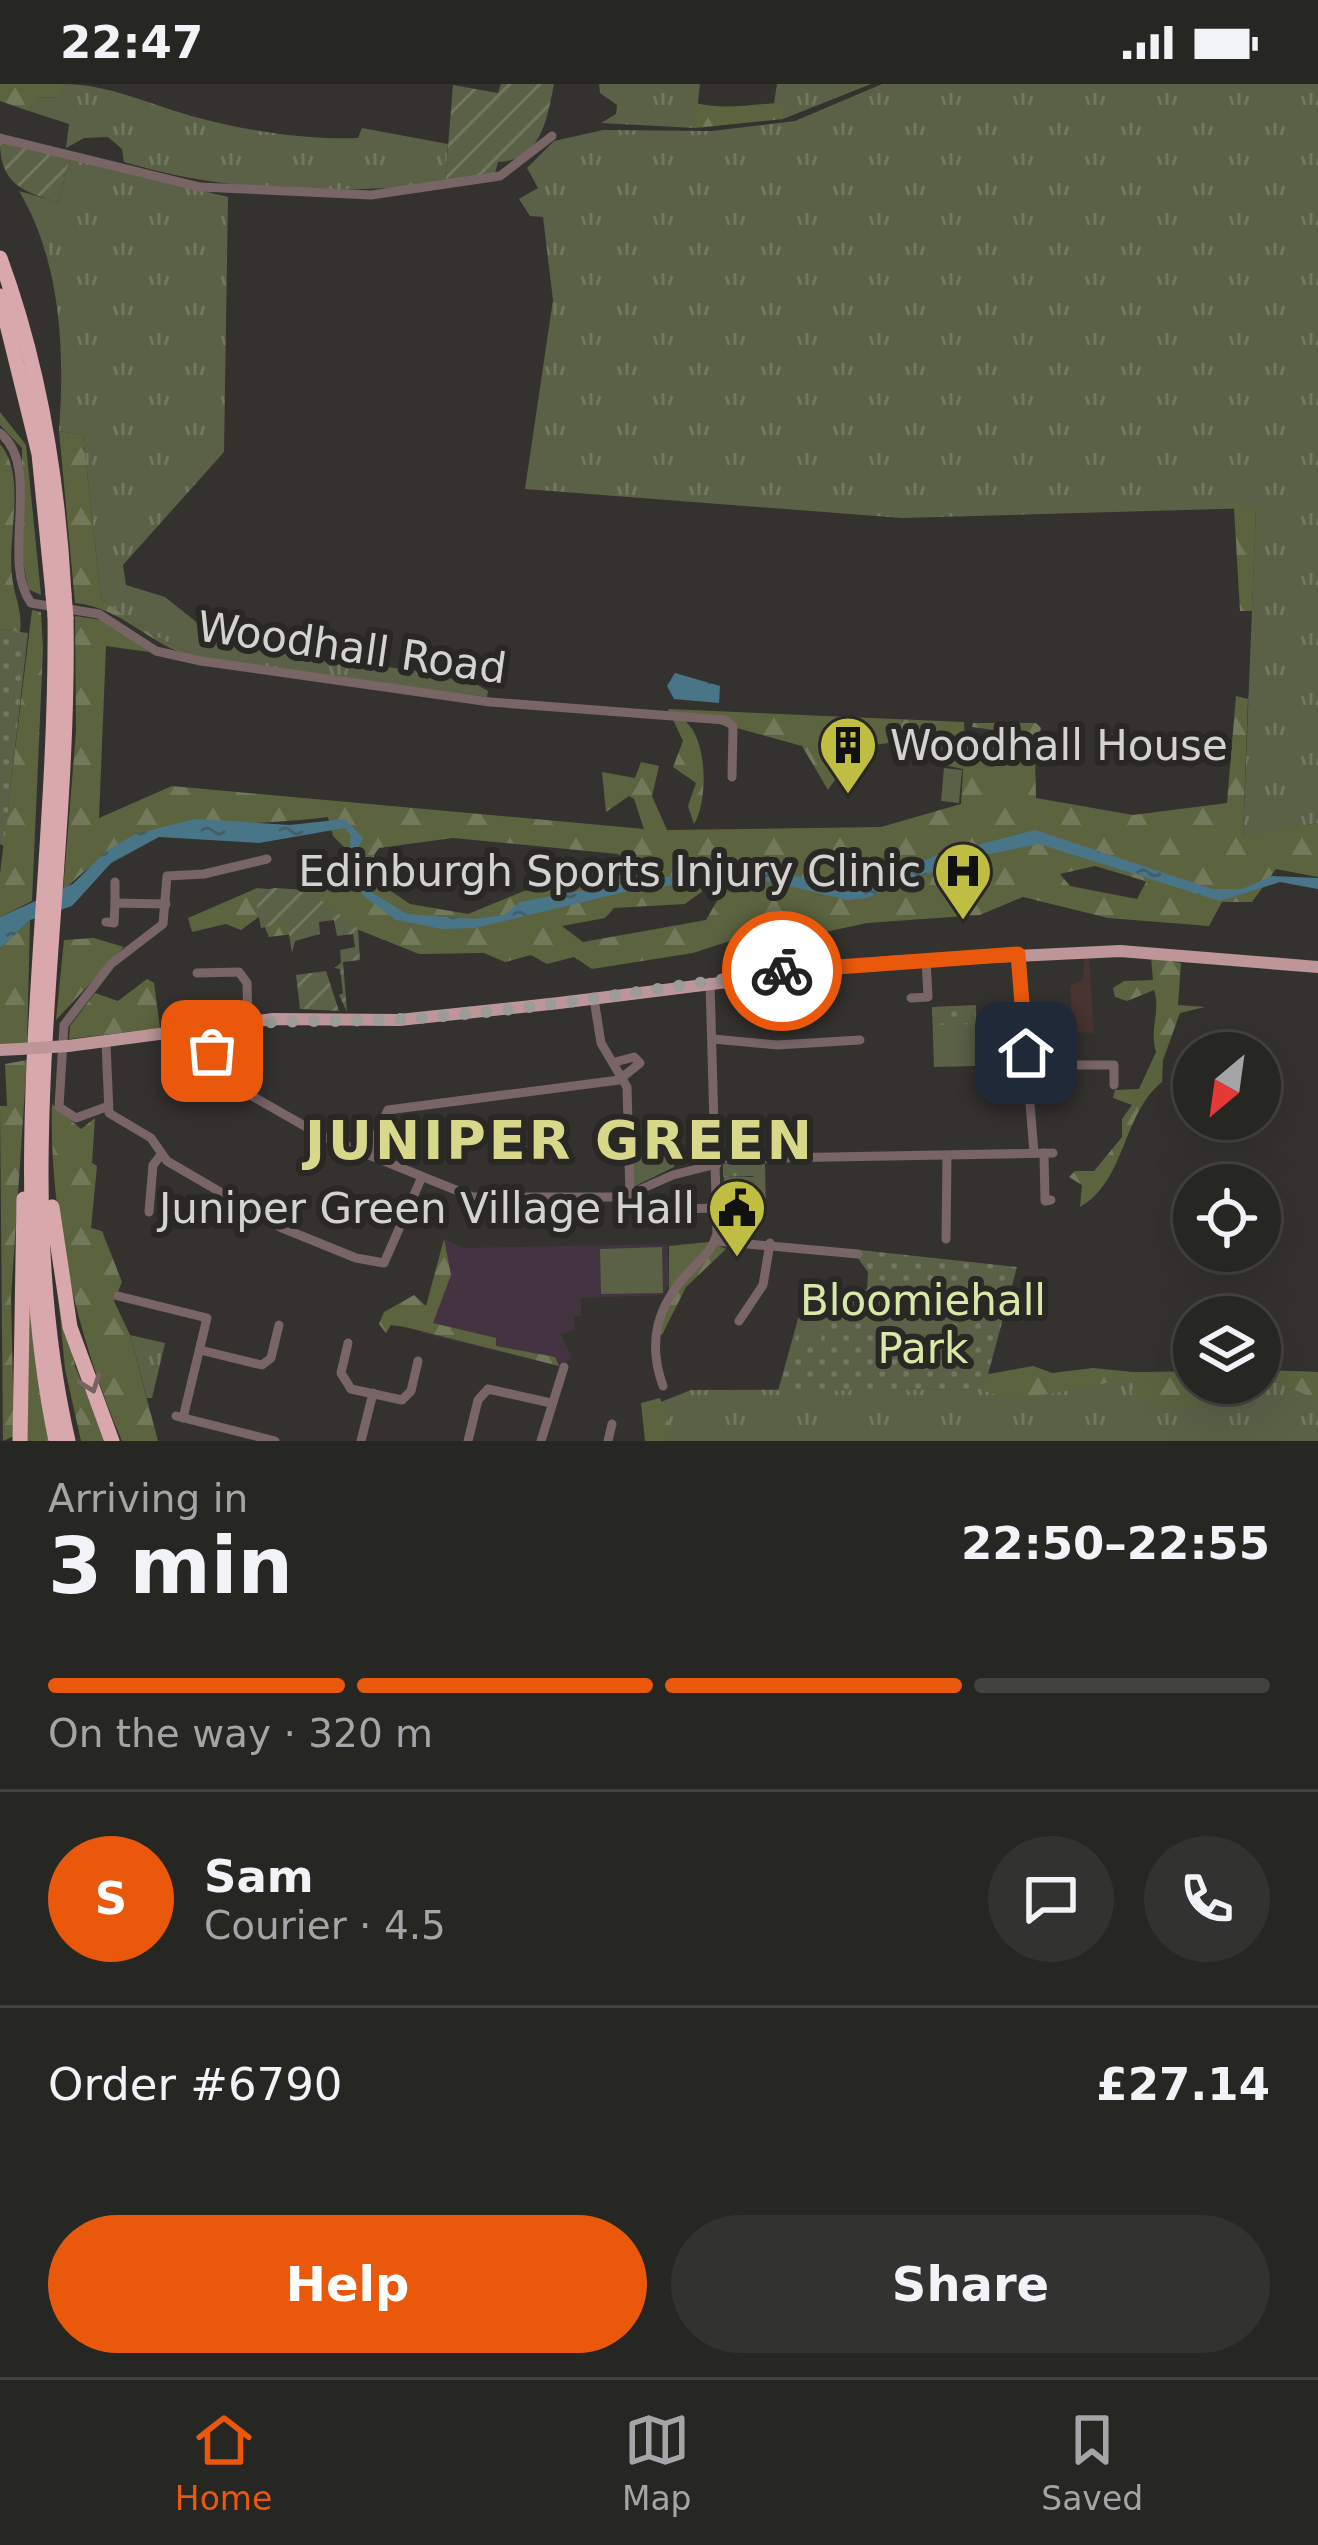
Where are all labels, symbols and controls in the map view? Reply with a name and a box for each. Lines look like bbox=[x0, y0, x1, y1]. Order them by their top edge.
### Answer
text: 22:47 bbox=[60, 16, 203, 69]
street label: Woodhall Road bbox=[194, 602, 510, 693]
building icon: Woodhall House bbox=[817, 714, 879, 796]
place label: Woodhall House bbox=[890, 721, 1228, 770]
hospital icon: Edinburgh Sports Injury Clinic bbox=[932, 840, 994, 922]
place label: Edinburgh Sports Injury Clinic bbox=[298, 847, 921, 896]
courier bbox=[722, 911, 842, 1031]
icon: bike bbox=[749, 938, 815, 1004]
pin bbox=[161, 1000, 263, 1102]
pin bbox=[975, 1002, 1077, 1104]
icon: bag bbox=[179, 1018, 245, 1084]
icon: home bbox=[993, 1020, 1059, 1086]
north arrow bbox=[1173, 1032, 1281, 1140]
map controls bbox=[1173, 1032, 1281, 1404]
district label: JUNIPER GREEN bbox=[301, 1109, 815, 1172]
button: locate bbox=[1173, 1164, 1281, 1272]
public building icon: Juniper Green Village Hall bbox=[706, 1177, 768, 1259]
place label: Juniper Green Village Hall bbox=[156, 1184, 695, 1233]
park label: Bloomiehall Park bbox=[800, 1276, 1046, 1373]
button: layers bbox=[1173, 1296, 1281, 1404]
one-way arrow bbox=[76, 1373, 101, 1394]
text: Arriving in bbox=[48, 1476, 248, 1521]
text: 22:50–22:55 bbox=[961, 1517, 1270, 1570]
text: 3 min bbox=[48, 1521, 293, 1611]
text: On the way · 320 m bbox=[48, 1711, 433, 1756]
button: chat bbox=[988, 1836, 1114, 1962]
button: phone bbox=[1144, 1836, 1270, 1962]
text: Sam bbox=[204, 1850, 314, 1903]
text: S bbox=[95, 1872, 127, 1925]
text: Courier · 4.5 bbox=[204, 1903, 446, 1948]
text: Order #6790 bbox=[48, 2058, 342, 2111]
text: £27.14 bbox=[1096, 2058, 1270, 2111]
button: Help bbox=[48, 2215, 647, 2353]
button: Share bbox=[671, 2215, 1270, 2353]
tab: Home bbox=[175, 2407, 272, 2518]
tab: Map bbox=[622, 2407, 692, 2518]
tab: Saved bbox=[1041, 2407, 1143, 2518]

